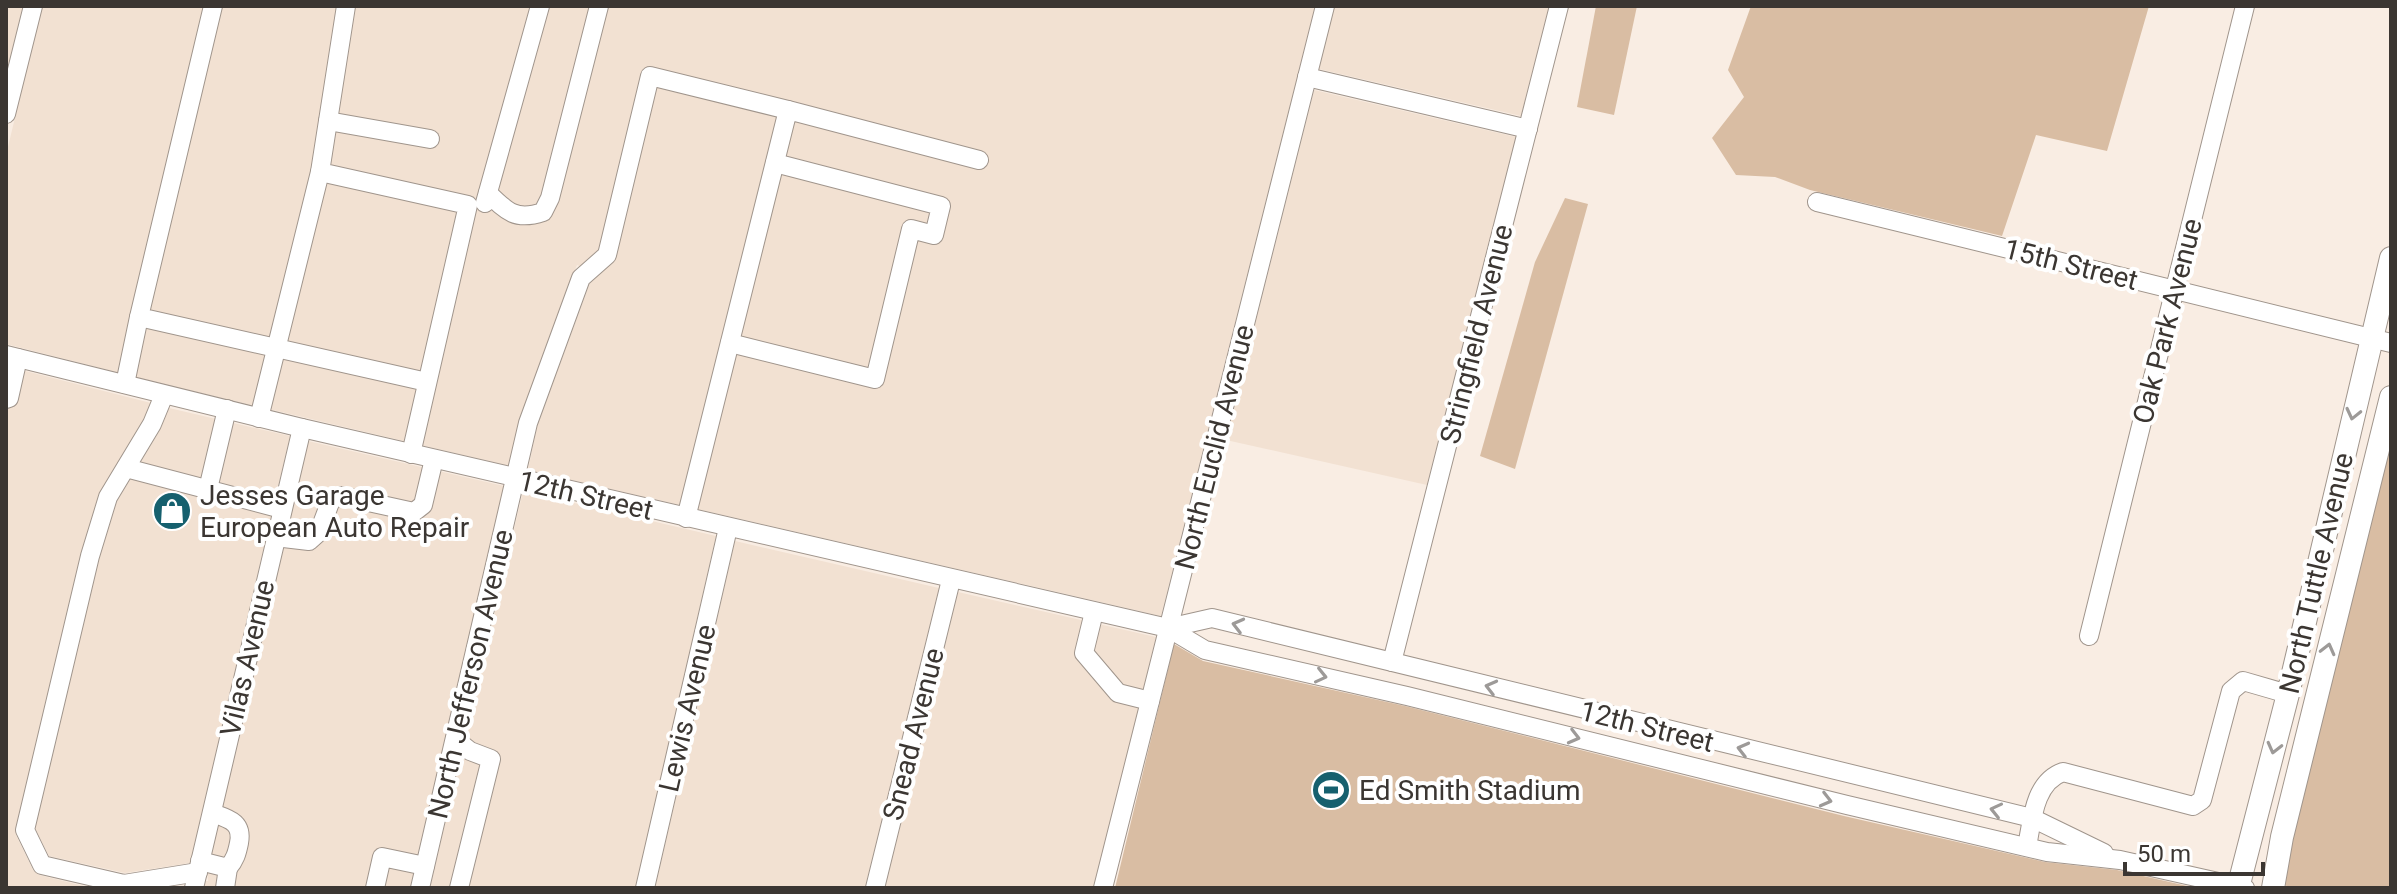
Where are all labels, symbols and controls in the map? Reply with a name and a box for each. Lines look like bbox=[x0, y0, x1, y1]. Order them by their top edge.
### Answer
street label: Oak Park Avenue bbox=[2126, 215, 2209, 427]
street label: Stringfield Avenue bbox=[1433, 221, 1520, 447]
street label: 15th Street bbox=[2000, 232, 2141, 297]
street label: North Euclid Avenue bbox=[1168, 321, 1261, 573]
one-way arrow bbox=[2346, 406, 2363, 420]
street label: North Tuttle Avenue bbox=[2273, 449, 2360, 697]
street label: 12th Street bbox=[515, 464, 656, 527]
place label: Jesses Garage European Auto Repair bbox=[200, 479, 470, 544]
shop icon: Jesses Garage European Auto Repair bbox=[151, 490, 193, 532]
street label: North Jefferson Avenue bbox=[421, 526, 520, 822]
street label: Vilas Avenue bbox=[213, 577, 282, 740]
one-way arrow bbox=[1232, 617, 1246, 634]
street label: Lewis Avenue bbox=[652, 621, 723, 795]
one-way arrow bbox=[2319, 642, 2336, 656]
street label: Snead Avenue bbox=[876, 645, 951, 824]
one-way arrow bbox=[1314, 667, 1328, 684]
one-way arrow bbox=[1484, 679, 1498, 696]
street label: 12th Street bbox=[1576, 694, 1717, 759]
one-way arrow bbox=[1567, 728, 1581, 745]
one-way arrow bbox=[2266, 741, 2283, 755]
one-way arrow bbox=[1737, 742, 1750, 759]
sports icon: Ed Smith Stadium bbox=[1310, 769, 1352, 811]
place label: Ed Smith Stadium bbox=[1359, 774, 1581, 807]
one-way arrow bbox=[1819, 791, 1833, 808]
one-way arrow bbox=[1990, 802, 2003, 819]
scale bar bbox=[2125, 826, 2263, 876]
text: 50 m bbox=[2137, 840, 2191, 868]

